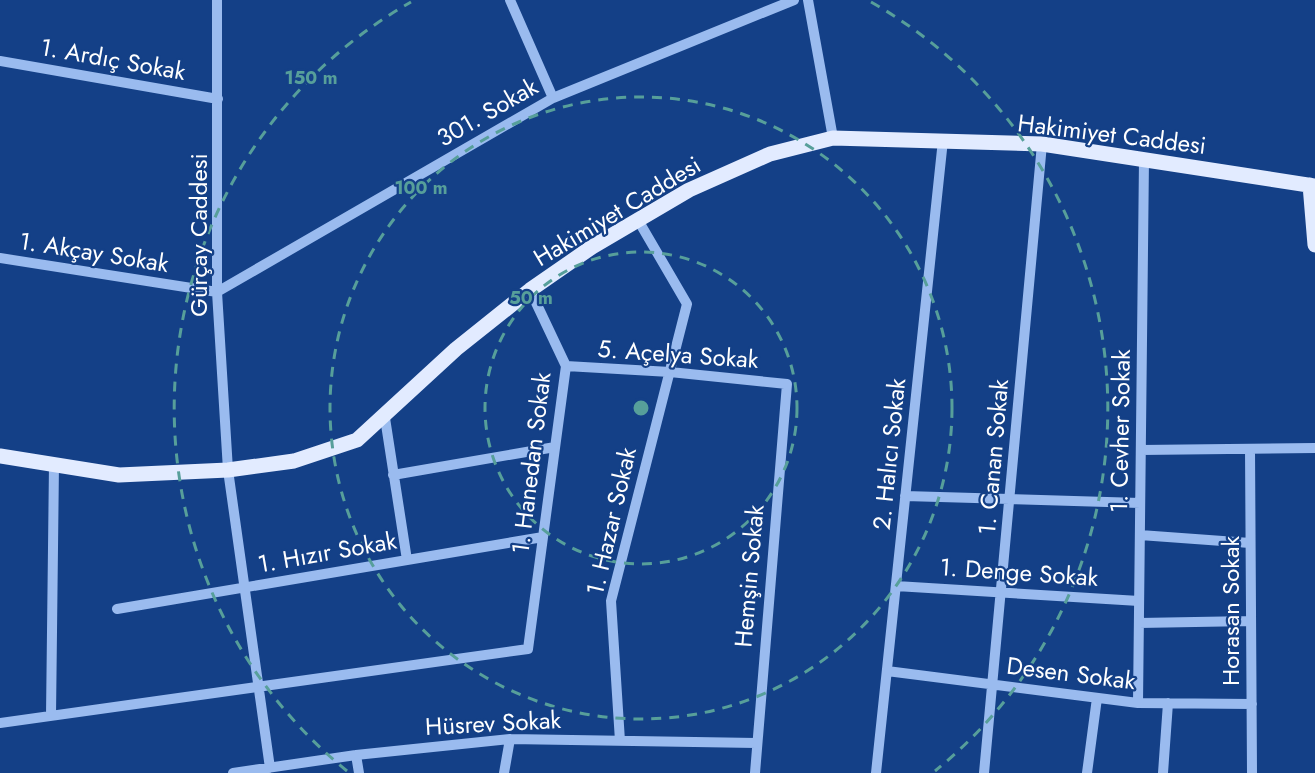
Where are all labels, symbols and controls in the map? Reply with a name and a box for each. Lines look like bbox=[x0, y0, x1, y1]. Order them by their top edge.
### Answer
street label: 1. Ardıç Sokak bbox=[38, 29, 189, 89]
text: 150 m bbox=[285, 65, 337, 91]
street label: 301. Sokak bbox=[430, 69, 544, 155]
street label: Hakimiyet Caddesi bbox=[1016, 105, 1208, 163]
street label: Hakimiyet Caddesi bbox=[527, 147, 707, 275]
street label: Gürçay Caddesi bbox=[181, 153, 216, 317]
text: 100 m bbox=[394, 175, 448, 201]
street label: 1. Akçay Sokak bbox=[17, 223, 172, 281]
text: 50 m bbox=[509, 285, 553, 311]
street label: 5. Açelya Sokak bbox=[596, 331, 760, 377]
street label: 1. Cevher Sokak bbox=[1101, 349, 1139, 513]
street label: 1. Hanedan Sokak bbox=[502, 370, 560, 556]
street label: 2. Halıcı Sokak bbox=[864, 376, 914, 532]
street label: 1. Canan Sokak bbox=[969, 377, 1017, 536]
centre of rings bbox=[631, 398, 651, 418]
street label: 1. Hazar Sokak bbox=[577, 443, 645, 598]
street label: Hemşin Sokak bbox=[725, 503, 773, 649]
street label: 1. Hızır Sokak bbox=[255, 523, 400, 581]
street label: Horasan Sokak bbox=[1213, 536, 1248, 686]
street label: 1. Denge Sokak bbox=[939, 549, 1100, 595]
street label: Desen Sokak bbox=[1005, 648, 1138, 698]
street label: Hüsrev Sokak bbox=[424, 702, 562, 744]

